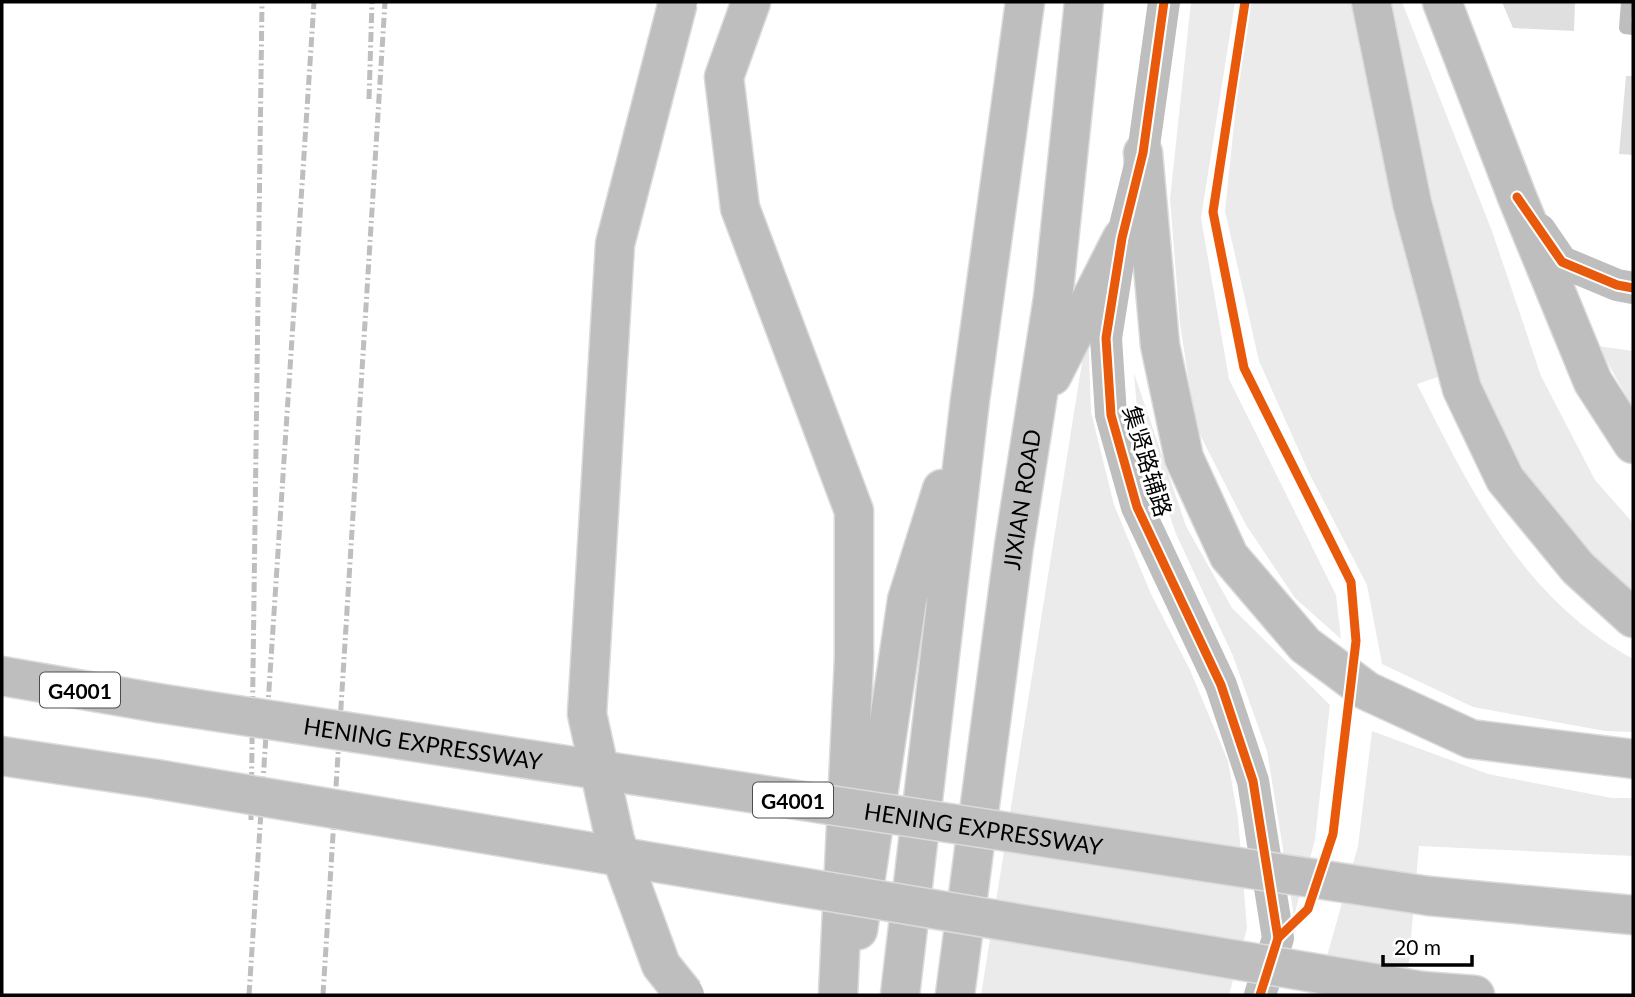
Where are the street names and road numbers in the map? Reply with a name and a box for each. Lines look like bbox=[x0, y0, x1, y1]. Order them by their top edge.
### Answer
street label: 集贤路辅路 bbox=[1118, 402, 1178, 520]
street label: JIXIAN ROAD bbox=[997, 427, 1046, 571]
road number: G4001 bbox=[40, 672, 120, 708]
street label: HENING EXPRESSWAY bbox=[302, 711, 545, 775]
road number: G4001 bbox=[753, 782, 833, 818]
street label: HENING EXPRESSWAY bbox=[862, 796, 1105, 860]

